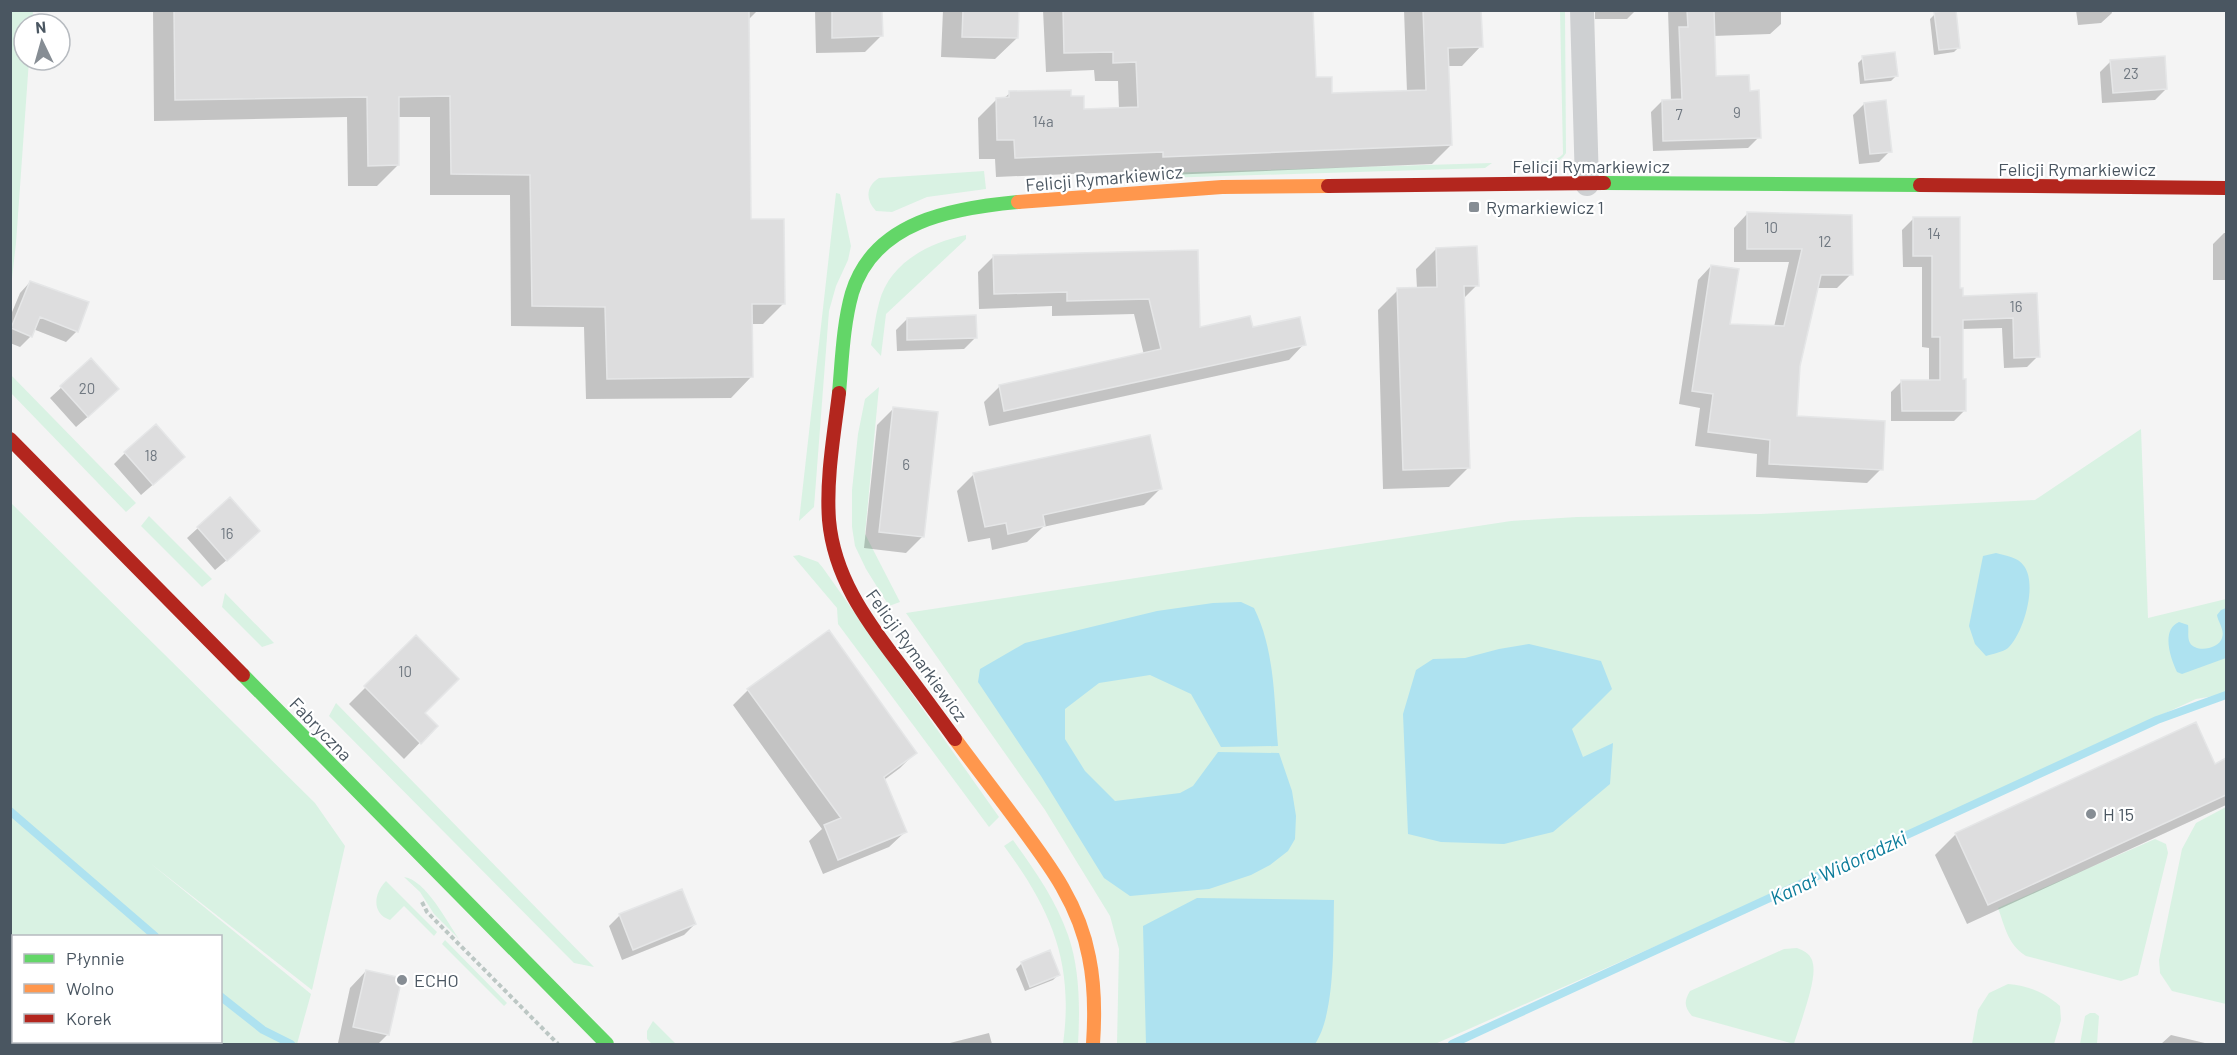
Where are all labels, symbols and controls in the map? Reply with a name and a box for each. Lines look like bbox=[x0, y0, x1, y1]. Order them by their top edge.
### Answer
north arrow bbox=[12, 12, 72, 72]
text: N bbox=[35, 17, 47, 36]
house number: 23 bbox=[2123, 64, 2139, 82]
house number: 9 bbox=[1733, 103, 1741, 121]
house number: 7 bbox=[1675, 105, 1683, 123]
house number: 14a bbox=[1032, 112, 1054, 130]
street label: Felicji Rymarkiewicz bbox=[1512, 155, 1670, 177]
street label: Felicji Rymarkiewicz bbox=[1998, 158, 2156, 180]
street label: Felicji Rymarkiewicz bbox=[1024, 160, 1184, 196]
place label: Rymarkiewicz 1 bbox=[1486, 196, 1604, 218]
marker: Rymarkiewicz 1 bbox=[1467, 200, 1481, 214]
house number: 10 bbox=[1764, 218, 1778, 236]
house number: 14 bbox=[1927, 224, 1941, 242]
house number: 12 bbox=[1818, 232, 1832, 250]
house number: 16 bbox=[2010, 297, 2022, 315]
house number: 20 bbox=[79, 379, 95, 397]
house number: 18 bbox=[144, 446, 158, 464]
house number: 6 bbox=[902, 455, 910, 473]
house number: 16 bbox=[221, 524, 233, 542]
street label: Felicji Rymarkiewicz bbox=[862, 585, 972, 725]
house number: 10 bbox=[398, 662, 412, 680]
street label: Fabryczna bbox=[285, 693, 357, 765]
place label: H 15 bbox=[2103, 803, 2134, 825]
marker: H 15 bbox=[2084, 807, 2098, 821]
water label: Kanał Widoradzki bbox=[1766, 825, 1910, 909]
legend bbox=[12, 935, 222, 1043]
text: Płynnie bbox=[66, 947, 125, 969]
place label: ECHO bbox=[414, 969, 459, 991]
marker: ECHO bbox=[395, 973, 409, 987]
text: Wolno bbox=[66, 977, 114, 999]
text: Korek bbox=[66, 1007, 112, 1029]

